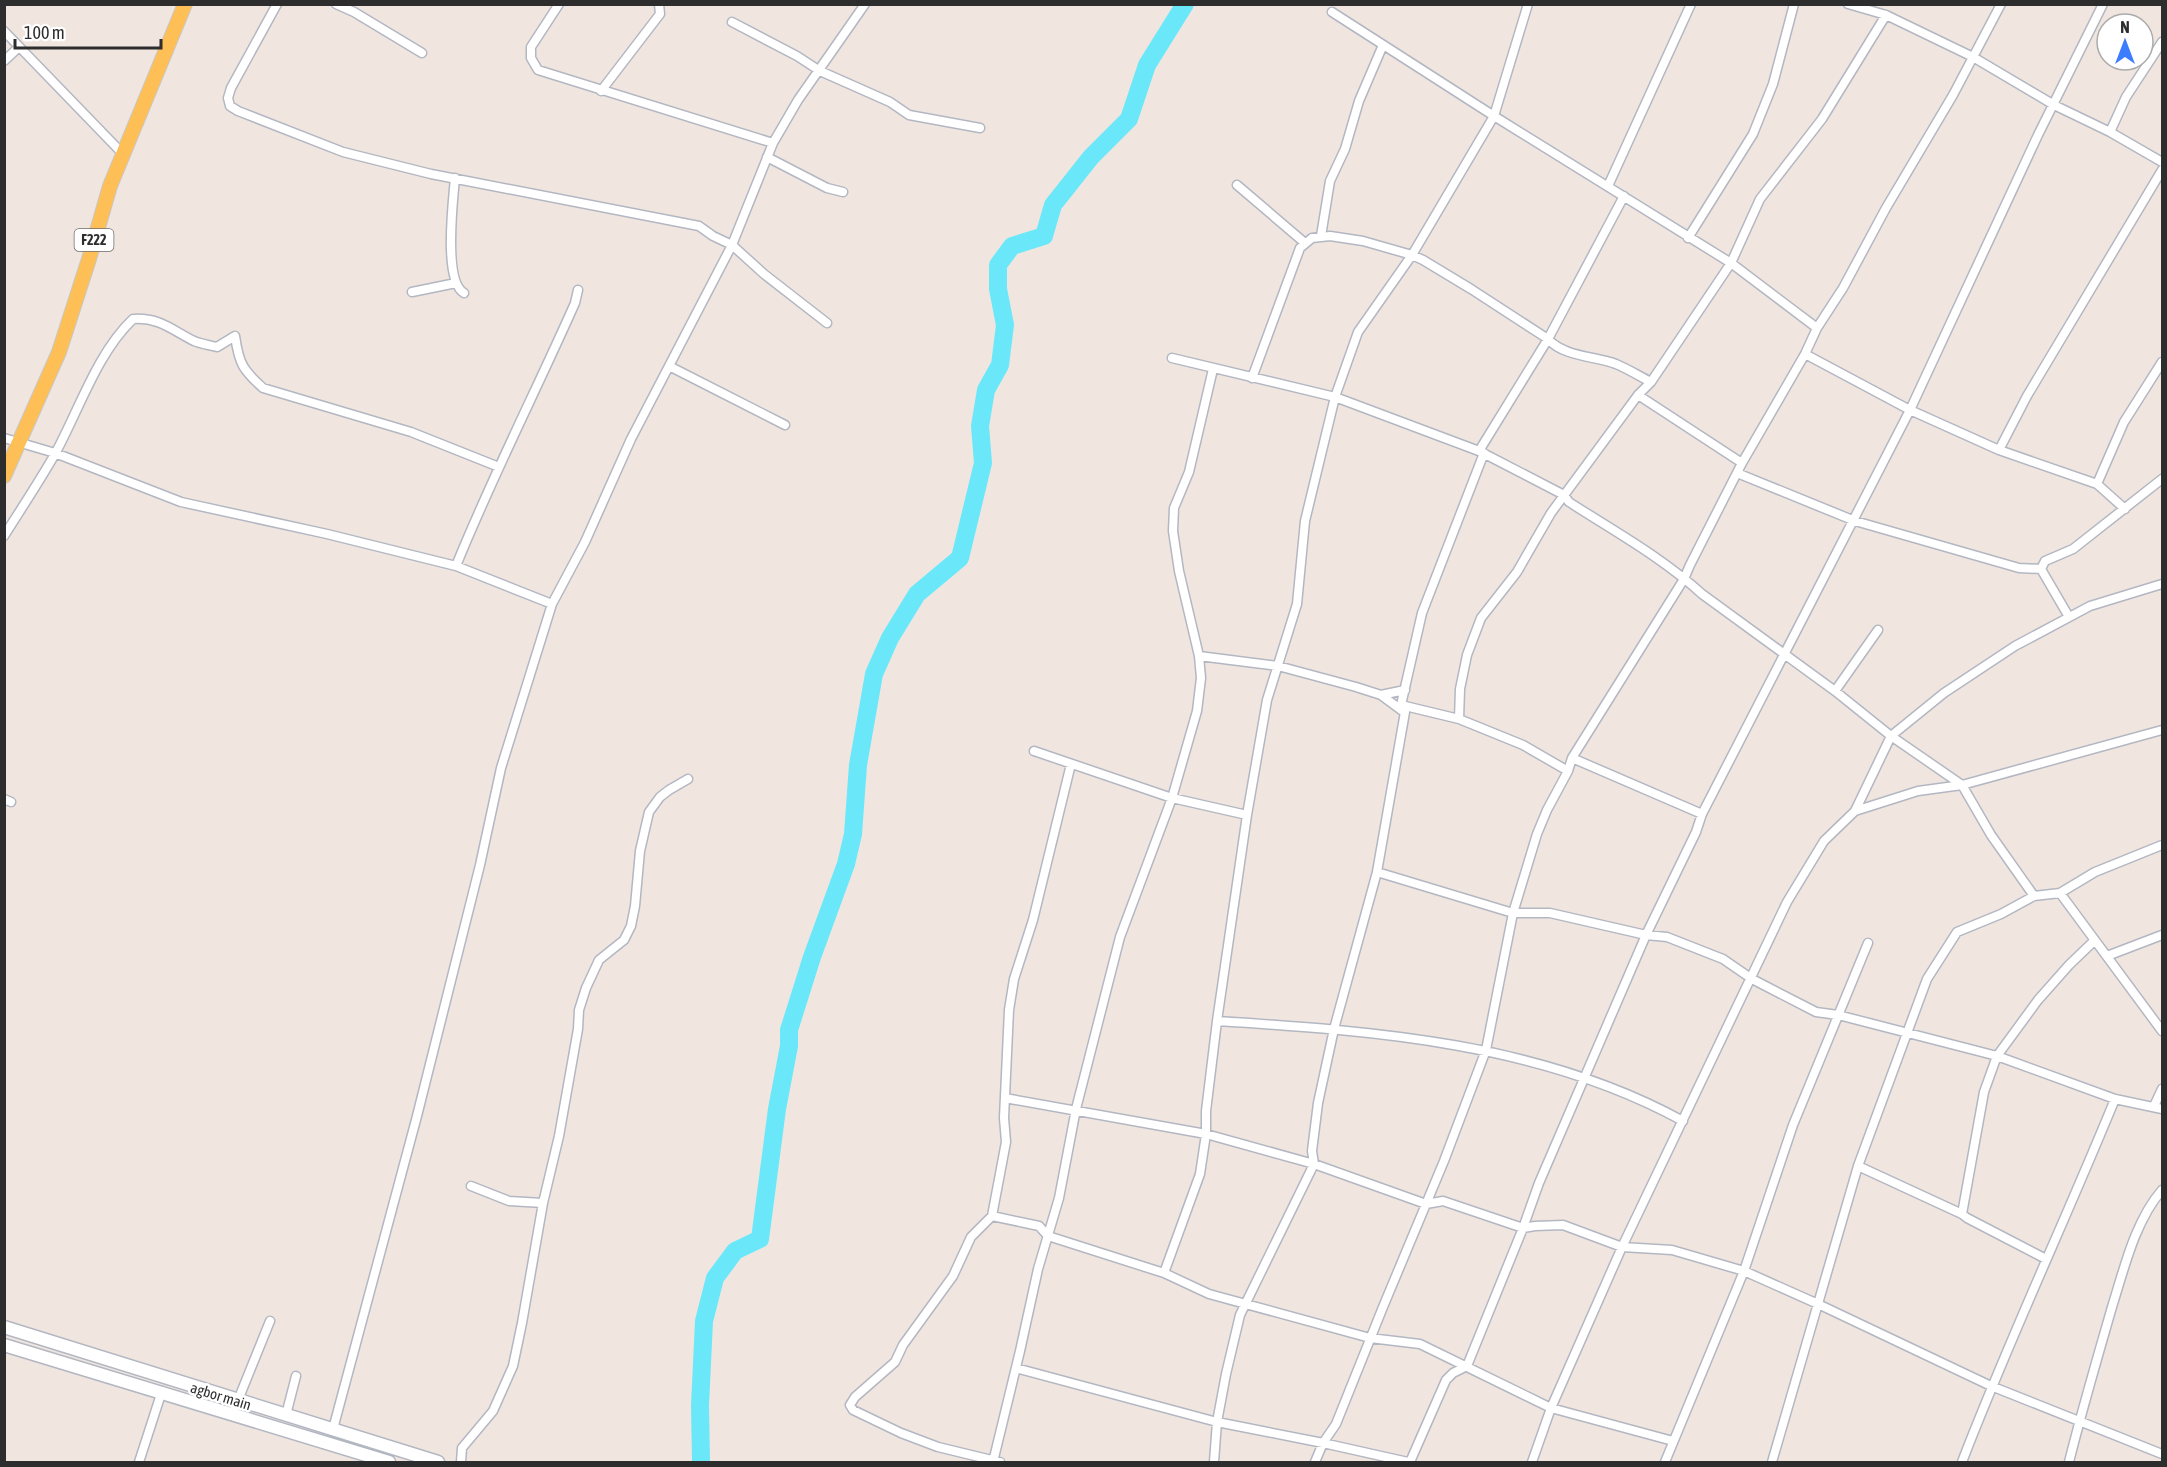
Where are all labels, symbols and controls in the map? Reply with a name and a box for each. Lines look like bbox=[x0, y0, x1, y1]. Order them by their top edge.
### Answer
scale bar bbox=[15, 12, 160, 50]
north arrow bbox=[2095, 12, 2155, 72]
text: N bbox=[2120, 18, 2130, 36]
text: 100 m bbox=[24, 22, 65, 43]
road number: F222 bbox=[74, 229, 113, 251]
street label: agbor main bbox=[189, 1379, 253, 1413]

